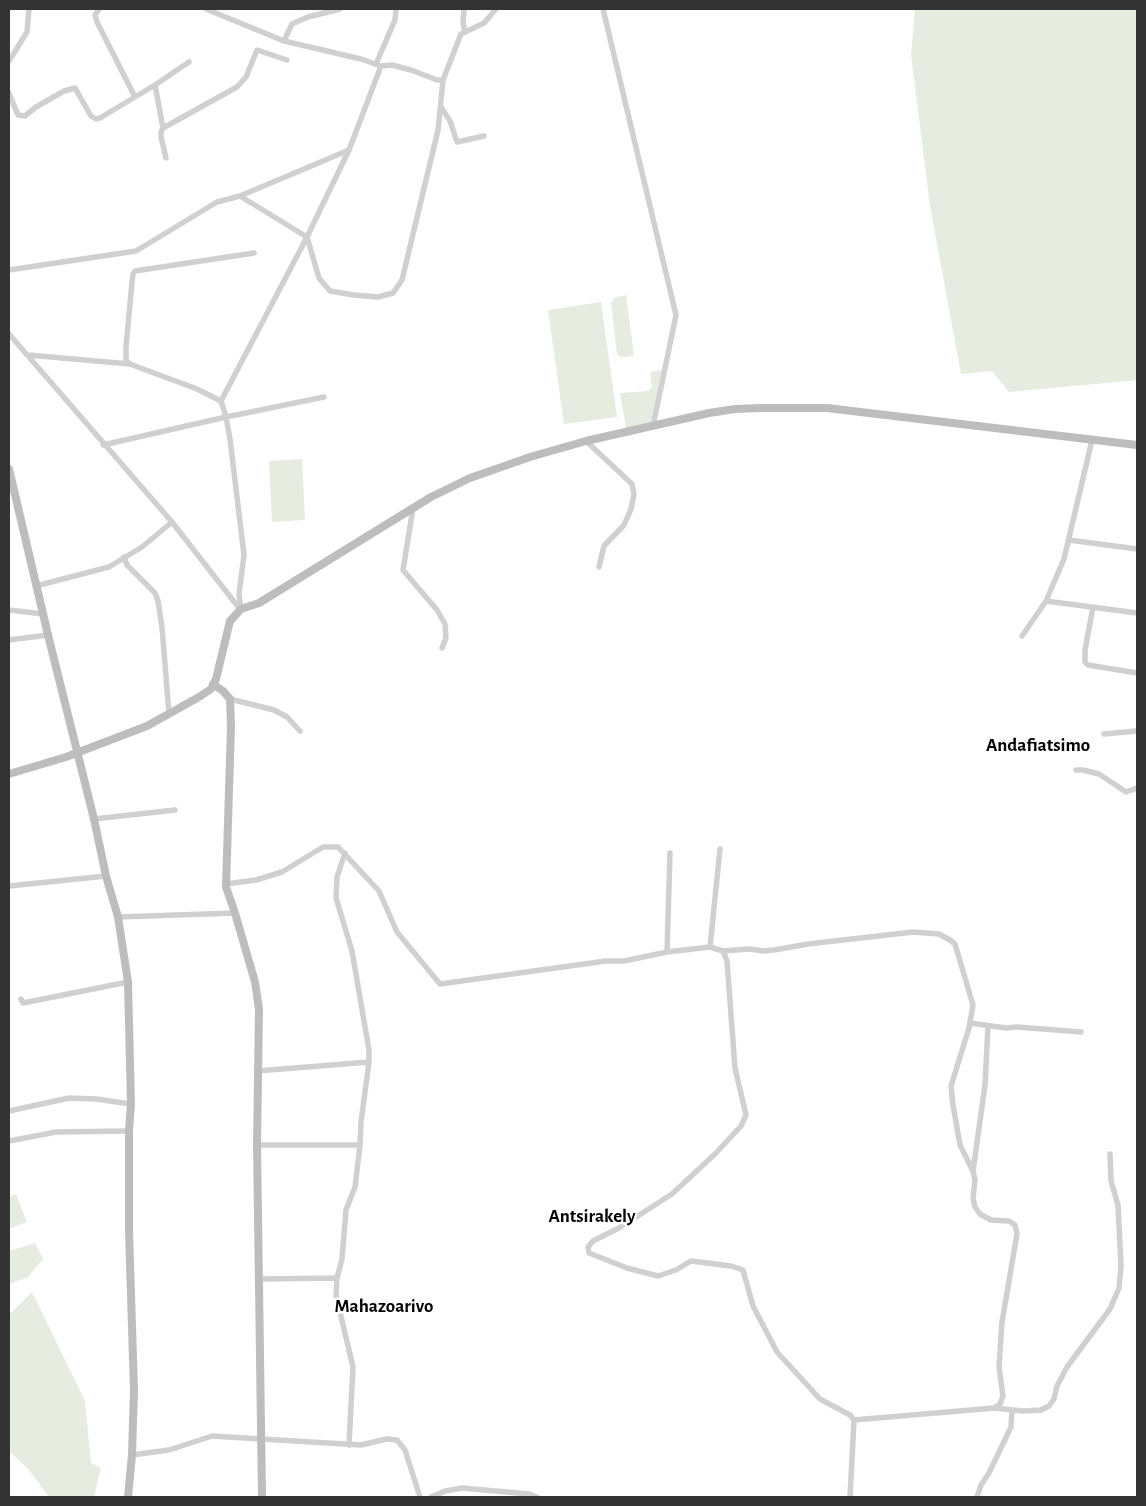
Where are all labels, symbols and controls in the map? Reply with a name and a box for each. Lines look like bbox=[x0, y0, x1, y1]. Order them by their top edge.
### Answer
district label: Andafiatsimo bbox=[986, 734, 1090, 756]
district label: Antsirakely bbox=[548, 1205, 636, 1227]
district label: Mahazoarivo bbox=[335, 1295, 433, 1317]

